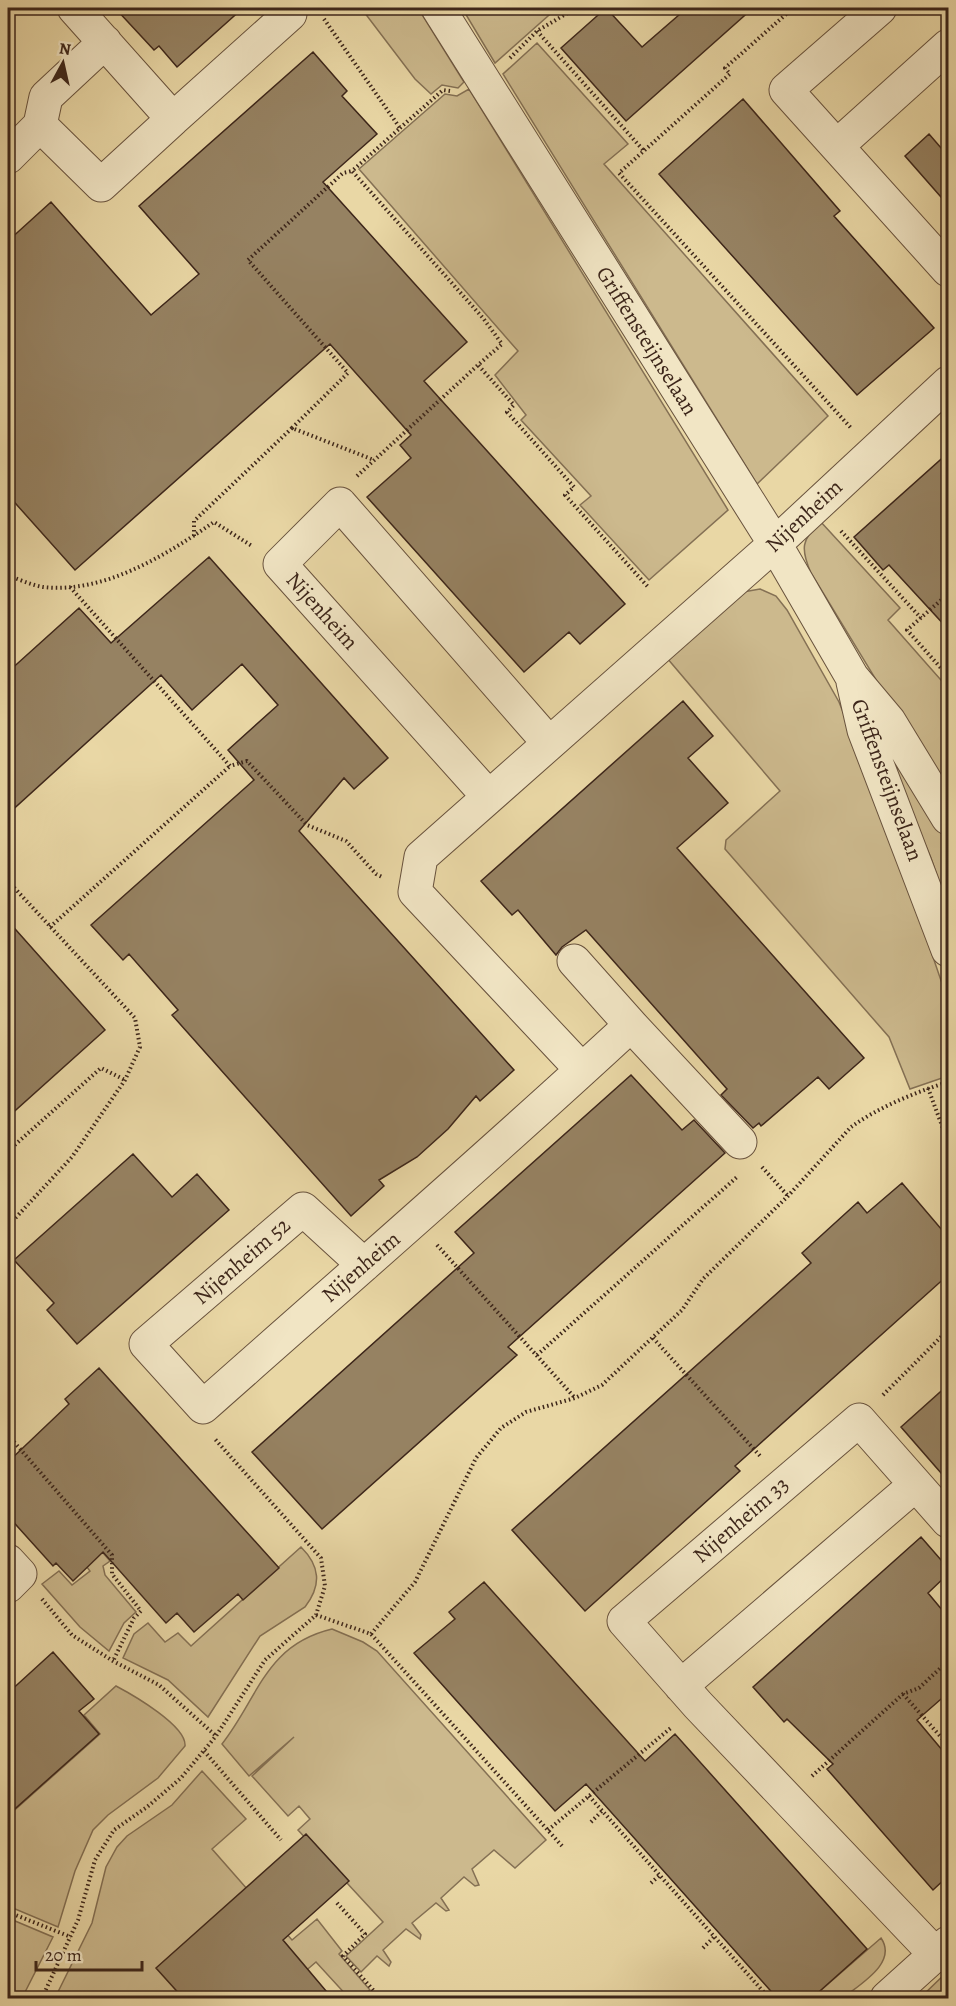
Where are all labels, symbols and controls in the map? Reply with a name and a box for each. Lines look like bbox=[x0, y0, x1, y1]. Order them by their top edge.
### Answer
north arrow bbox=[33, 33, 93, 93]
text: N bbox=[58, 37, 73, 61]
street label: Griffensteijnselaan bbox=[589, 261, 705, 421]
street label: Nijenheim bbox=[759, 473, 849, 559]
street label: Nijenheim bbox=[279, 566, 365, 656]
street label: Griffensteijnselaan bbox=[844, 695, 930, 865]
street label: Nijenheim 52 bbox=[187, 1210, 297, 1312]
street label: Nijenheim bbox=[315, 1224, 407, 1310]
street label: Nijenheim 33 bbox=[687, 1470, 795, 1570]
scale bar bbox=[36, 1934, 142, 1972]
text: 20 m bbox=[45, 1943, 82, 1967]

